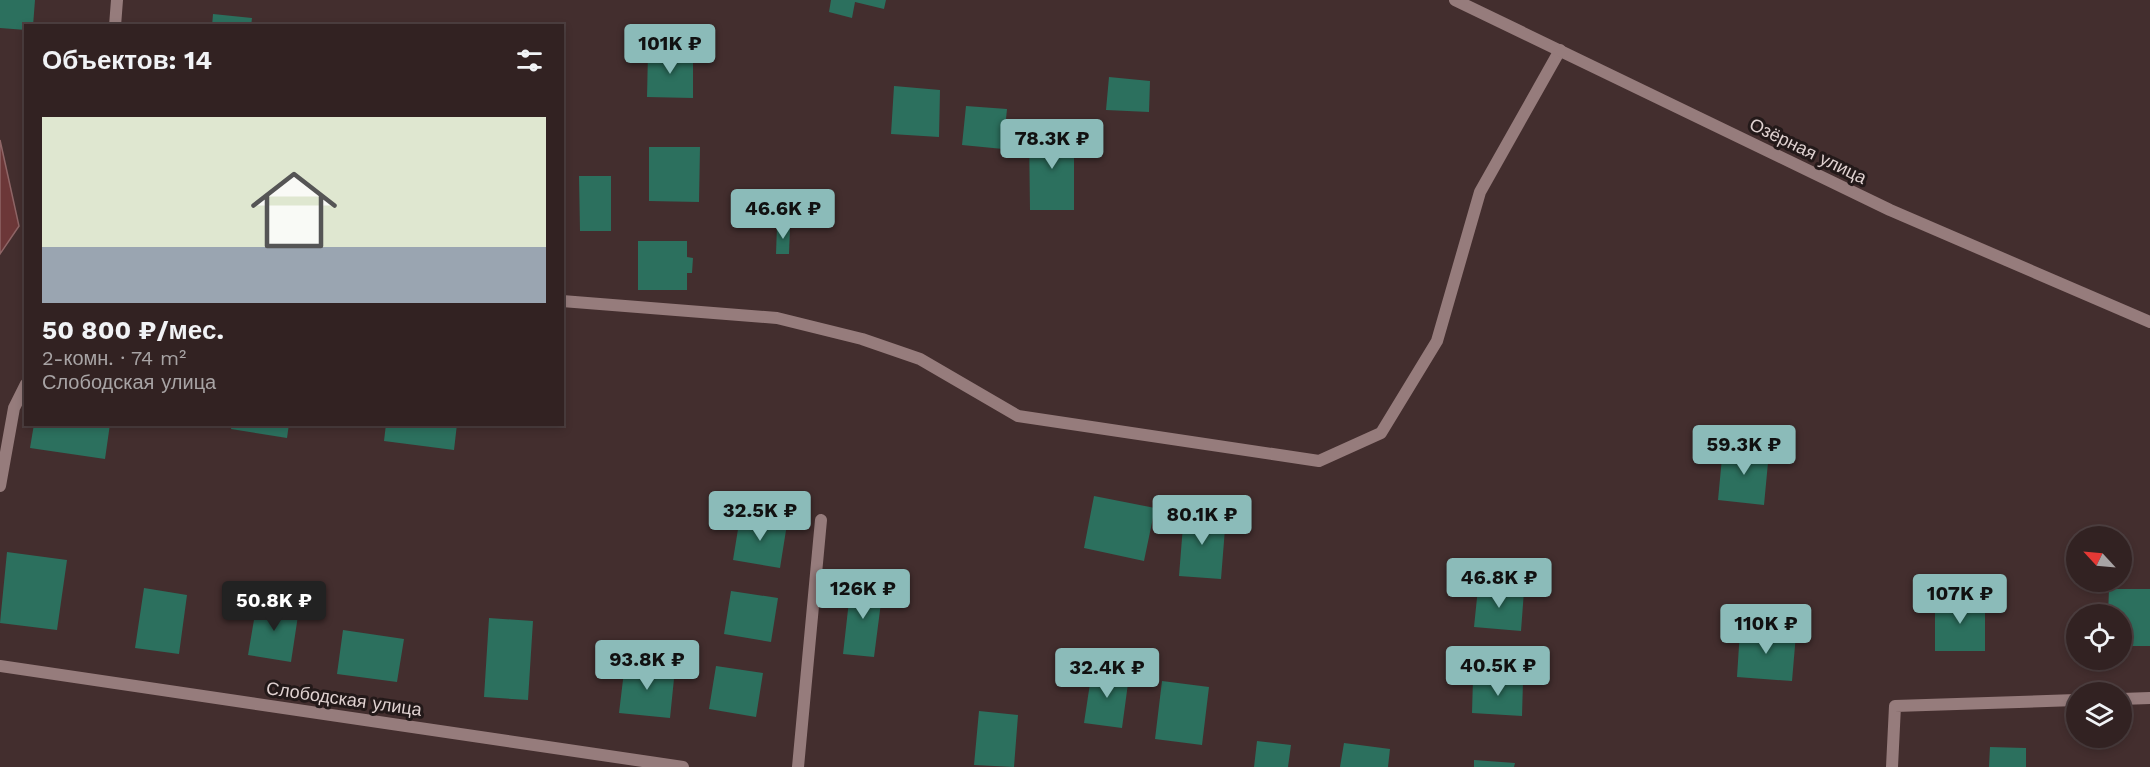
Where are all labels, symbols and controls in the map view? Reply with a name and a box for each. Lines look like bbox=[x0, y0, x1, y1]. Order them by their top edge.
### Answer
pin: 101K ₽ bbox=[621, 24, 719, 75]
text: 101K ₽ bbox=[638, 31, 702, 55]
icon: filters bbox=[513, 44, 546, 77]
text: Объектов: 14 bbox=[42, 45, 212, 75]
street label: Озёрная улица bbox=[1746, 113, 1871, 188]
pin: 78.3K ₽ bbox=[997, 119, 1107, 170]
text: 78.3K ₽ bbox=[1014, 126, 1090, 150]
icon: home bbox=[240, 156, 348, 264]
pin: 46.6K ₽ bbox=[728, 189, 838, 240]
text: 46.6K ₽ bbox=[745, 196, 821, 220]
text: 50 800 ₽/мес. bbox=[42, 315, 224, 345]
text: 2-комн. · 74 m² bbox=[42, 346, 186, 370]
text: Слободская улица bbox=[42, 370, 216, 394]
pin: 59.3K ₽ bbox=[1689, 425, 1799, 476]
text: 59.3K ₽ bbox=[1707, 432, 1781, 456]
pin: 32.5K ₽ bbox=[705, 491, 815, 542]
pin: 80.1K ₽ bbox=[1147, 495, 1257, 546]
text: 32.5K ₽ bbox=[723, 498, 797, 522]
text: 80.1K ₽ bbox=[1167, 502, 1237, 526]
north arrow bbox=[2066, 526, 2132, 592]
map controls bbox=[2066, 526, 2132, 748]
pin: 46.8K ₽ bbox=[1444, 558, 1554, 609]
text: 46.8K ₽ bbox=[1461, 565, 1537, 589]
pin: 126K ₽ bbox=[814, 569, 912, 620]
pin: 107K ₽ bbox=[1911, 574, 2009, 625]
text: 126K ₽ bbox=[830, 576, 896, 600]
pin: 50.8K ₽ bbox=[219, 581, 329, 632]
text: 107K ₽ bbox=[1927, 581, 1993, 605]
text: 50.8K ₽ bbox=[236, 588, 312, 612]
pin: 110K ₽ bbox=[1717, 604, 1815, 655]
button: locate bbox=[2066, 604, 2132, 670]
text: 110K ₽ bbox=[1734, 611, 1798, 635]
pin: 93.8K ₽ bbox=[592, 640, 702, 691]
pin: 40.5K ₽ bbox=[1443, 646, 1553, 697]
text: 93.8K ₽ bbox=[609, 647, 685, 671]
pin: 32.4K ₽ bbox=[1052, 648, 1162, 699]
text: 40.5K ₽ bbox=[1460, 653, 1536, 677]
text: 32.4K ₽ bbox=[1069, 655, 1145, 679]
street label: Слободская улица bbox=[265, 677, 424, 720]
button: layers bbox=[2066, 682, 2132, 748]

